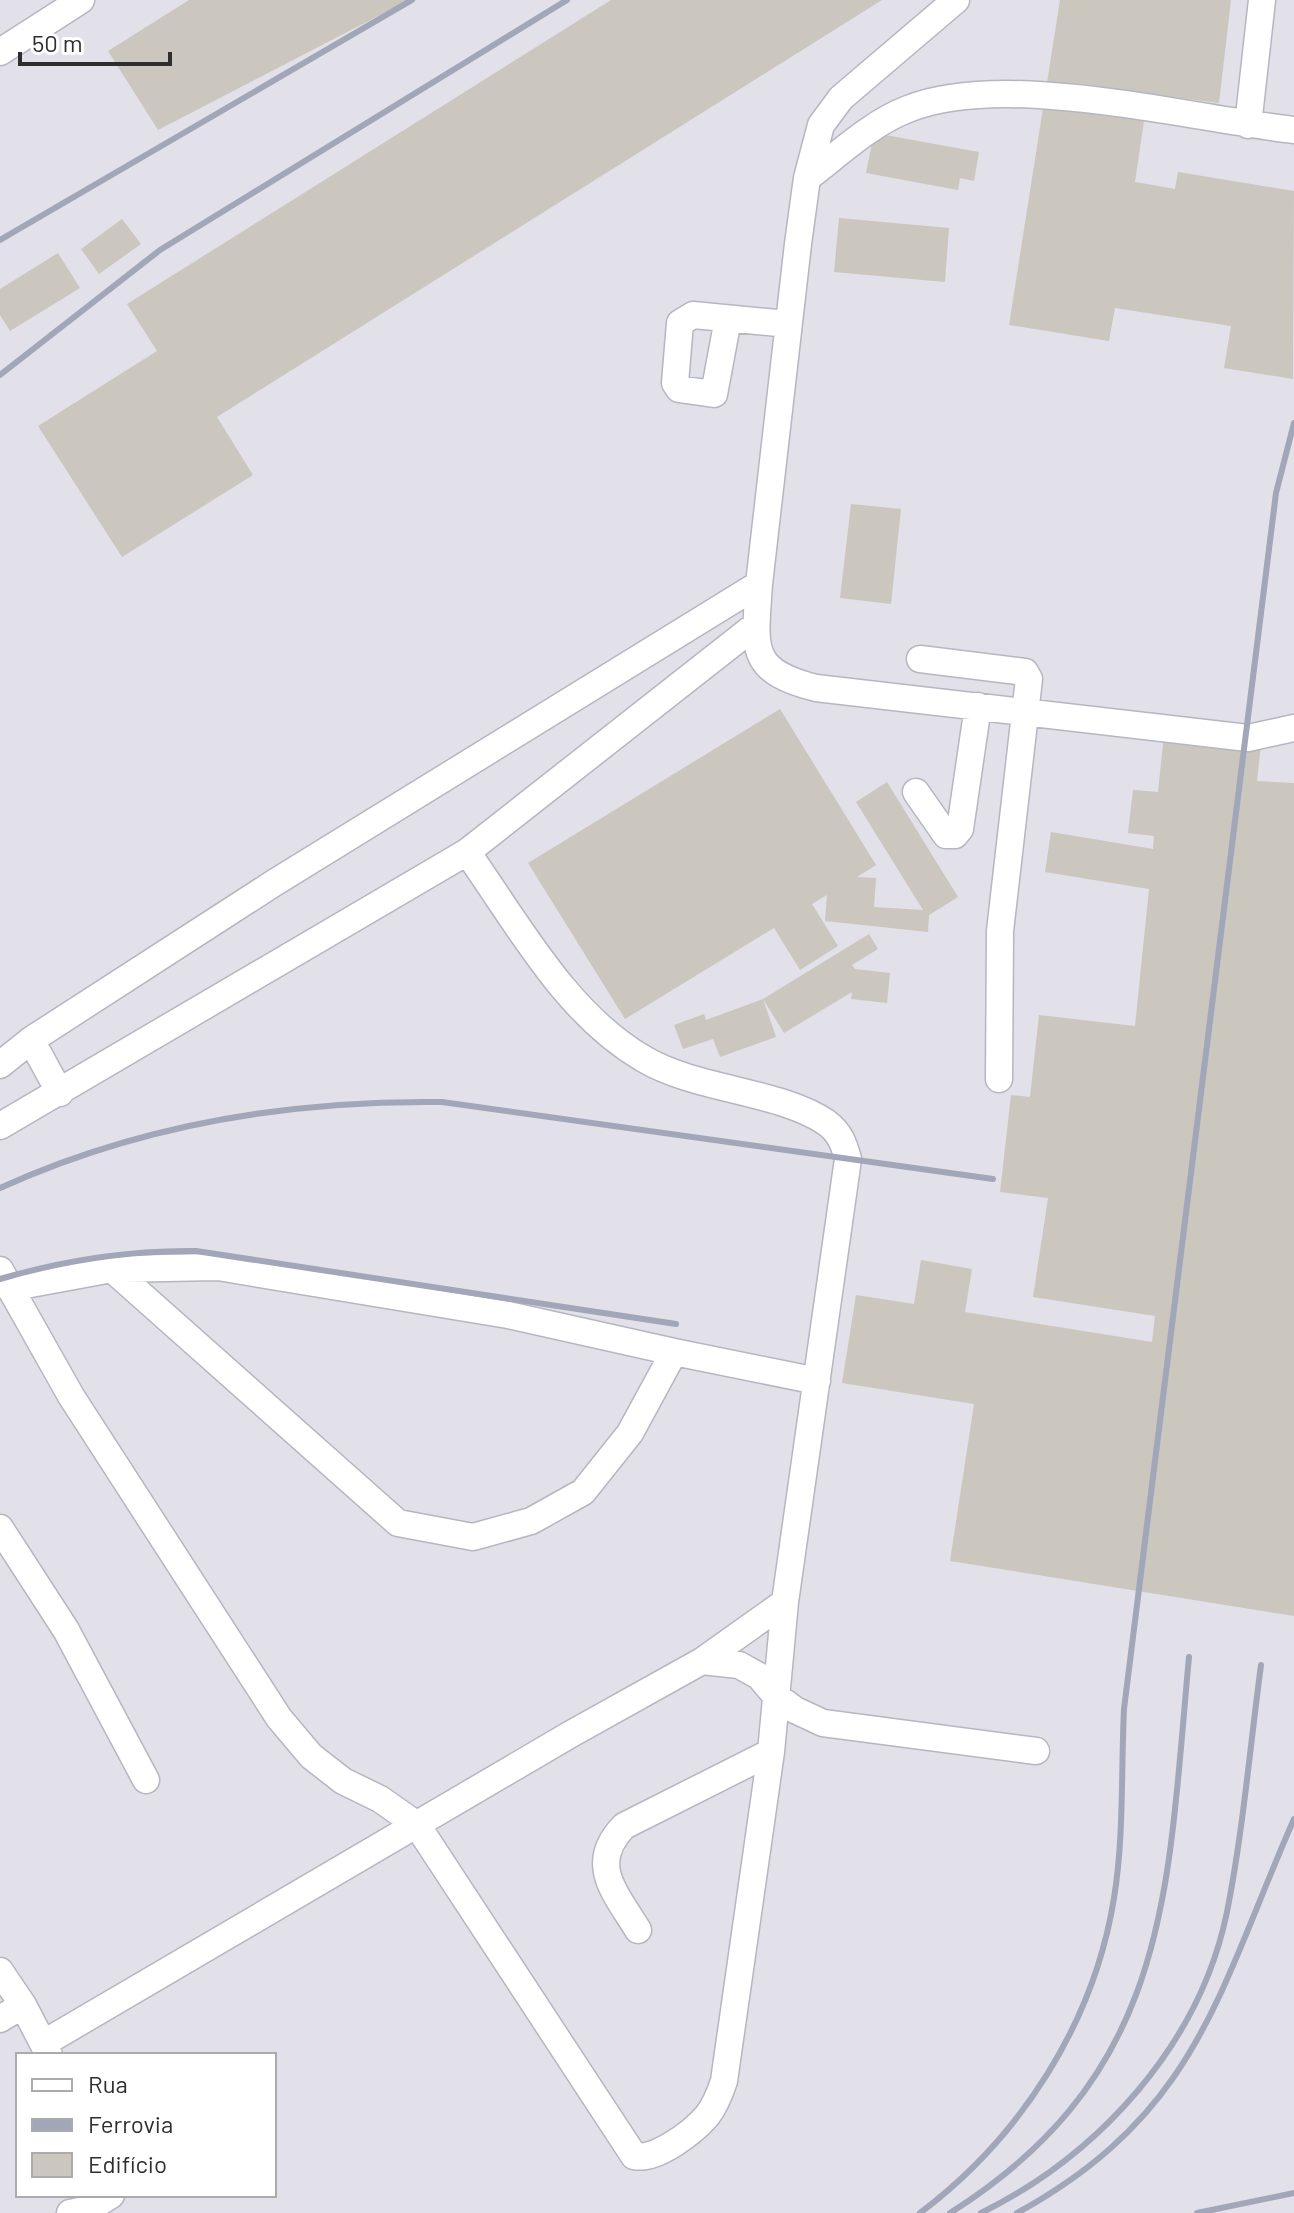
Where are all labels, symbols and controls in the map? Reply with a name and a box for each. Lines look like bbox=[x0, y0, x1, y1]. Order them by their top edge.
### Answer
scale bar bbox=[20, 16, 170, 66]
text: 50 m bbox=[32, 28, 83, 57]
legend bbox=[16, 2053, 276, 2197]
text: Rua bbox=[88, 2069, 128, 2098]
text: Ferrovia bbox=[88, 2109, 173, 2138]
text: Edifício bbox=[88, 2149, 167, 2178]

